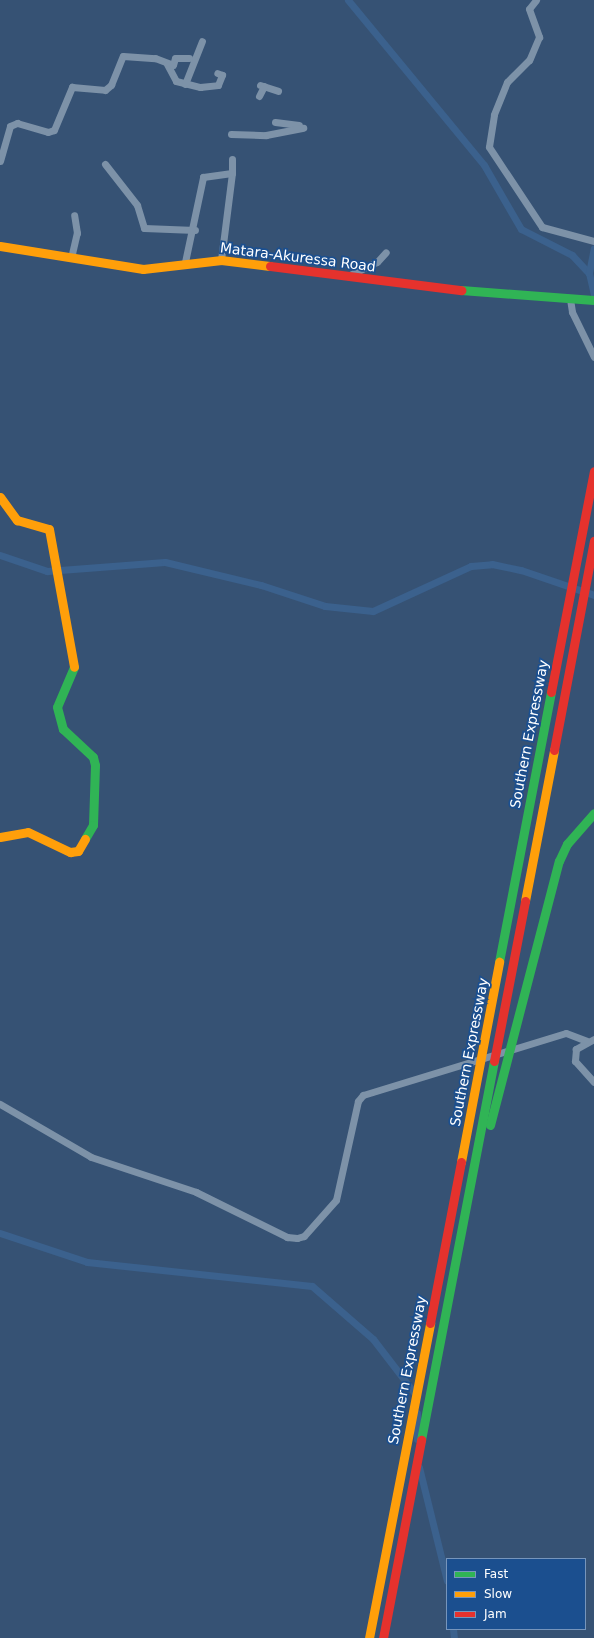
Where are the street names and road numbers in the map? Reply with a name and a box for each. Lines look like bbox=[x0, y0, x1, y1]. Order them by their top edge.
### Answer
street label: Matara-Akuressa Road bbox=[219, 239, 377, 275]
street label: Southern Expressway bbox=[506, 658, 552, 810]
street label: Southern Expressway bbox=[446, 976, 492, 1128]
street label: Southern Expressway bbox=[384, 1294, 430, 1446]

